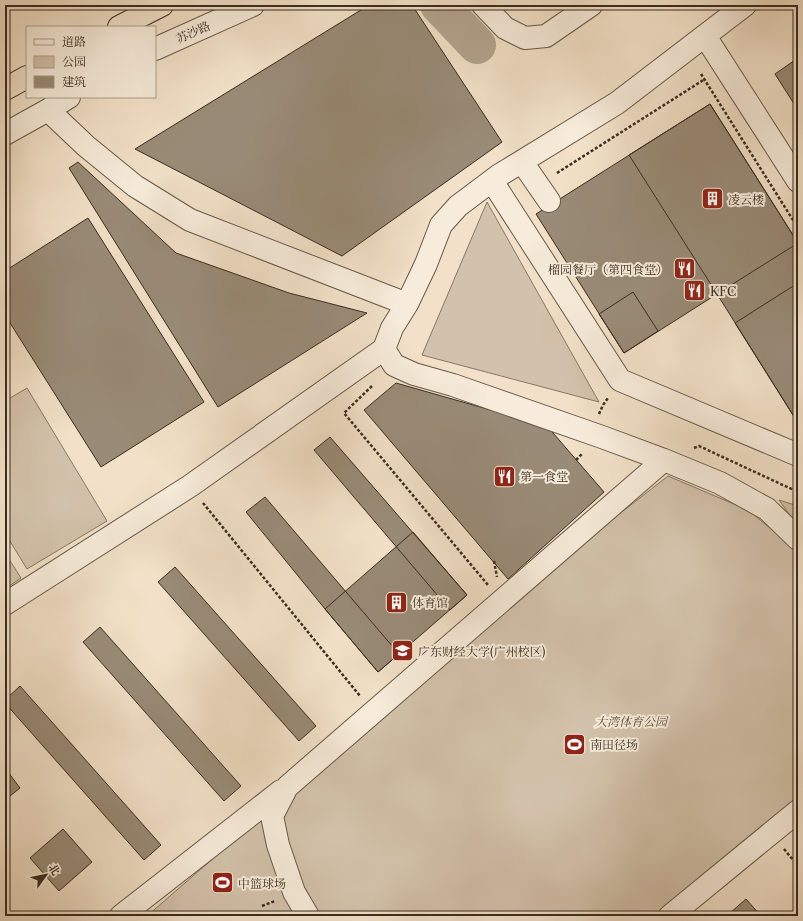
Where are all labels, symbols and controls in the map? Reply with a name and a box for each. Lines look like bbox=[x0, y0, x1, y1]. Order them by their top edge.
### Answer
street label: 苏沙路 bbox=[173, 18, 213, 46]
legend bbox=[26, 26, 156, 98]
text: 道路 bbox=[62, 34, 86, 49]
text: 公园 bbox=[62, 54, 86, 69]
text: 建筑 bbox=[62, 74, 86, 89]
building icon: 凌云楼 bbox=[700, 186, 726, 212]
place label: 凌云楼 bbox=[728, 192, 764, 207]
restaurant icon: 榴园餐厅（第四食堂） bbox=[671, 256, 697, 282]
place label: 榴园餐厅（第四食堂） bbox=[548, 262, 668, 277]
restaurant icon: KFC bbox=[681, 278, 707, 304]
place label: KFC bbox=[710, 284, 736, 299]
restaurant icon: 第一食堂 bbox=[492, 463, 518, 489]
place label: 第一食堂 bbox=[520, 469, 568, 484]
building icon: 体育馆 bbox=[383, 589, 409, 615]
place label: 体育馆 bbox=[412, 595, 448, 610]
school or university icon: 广东财经大学(广州校区) bbox=[389, 638, 415, 664]
place label: 广东财经大学(广州校区) bbox=[418, 644, 546, 659]
park label: 大湾体育公园 bbox=[595, 714, 669, 729]
sports icon: 南田径场 bbox=[561, 731, 587, 757]
place label: 南田径场 bbox=[590, 737, 638, 752]
north arrow bbox=[26, 855, 66, 895]
text: 北 bbox=[46, 861, 63, 878]
sports icon: 中篮球场 bbox=[209, 870, 235, 896]
place label: 中篮球场 bbox=[238, 876, 286, 891]

